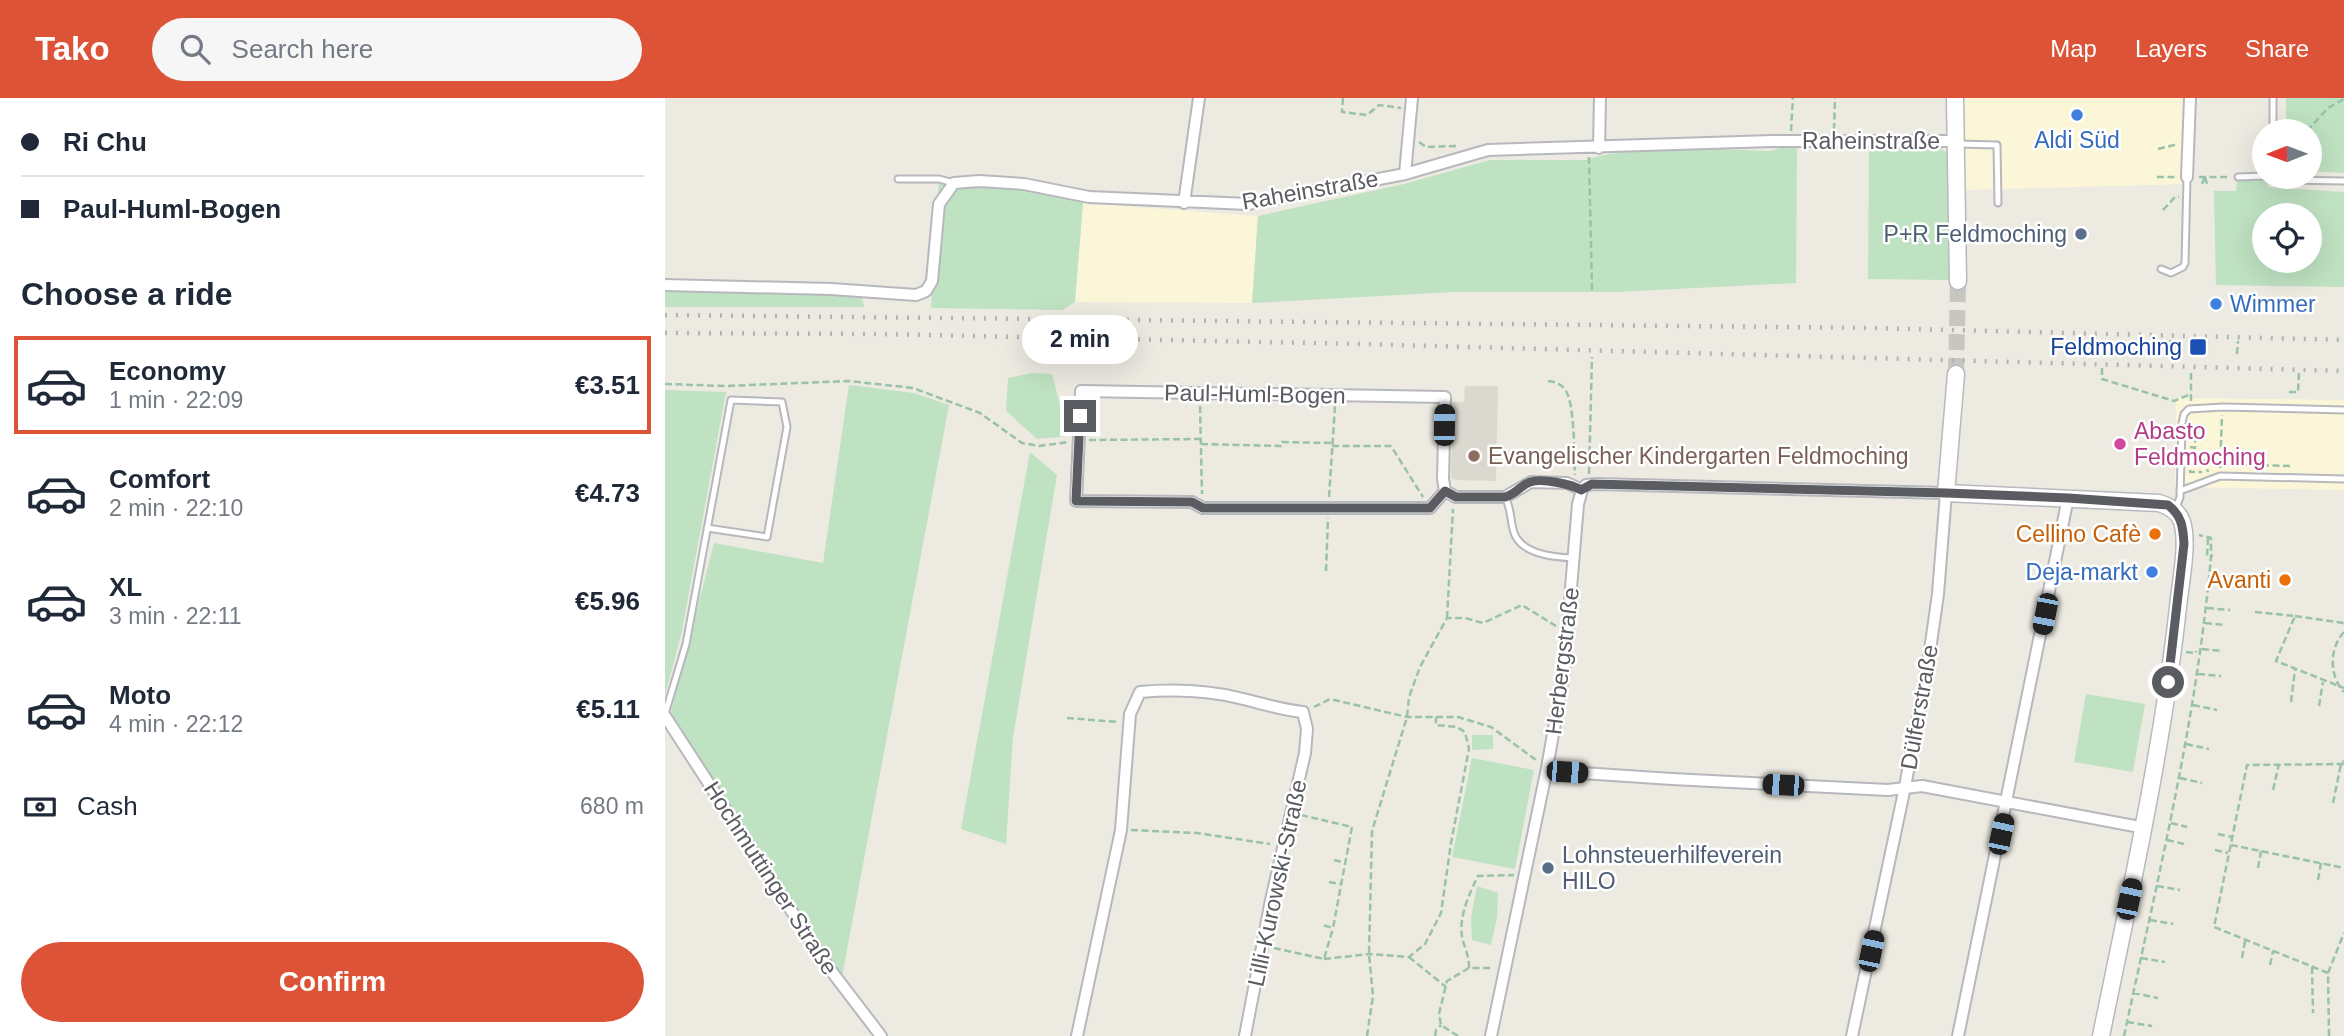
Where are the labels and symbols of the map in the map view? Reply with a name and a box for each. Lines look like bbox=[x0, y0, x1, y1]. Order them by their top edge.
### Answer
marker: Aldi Süd bbox=[2069, 107, 2085, 123]
north arrow bbox=[2252, 119, 2322, 189]
place label: Aldi Süd bbox=[2034, 127, 2120, 153]
street label: Raheinstraße bbox=[1802, 128, 1940, 154]
street label: Raheinstraße bbox=[1240, 165, 1380, 215]
place label: P+R Feldmoching bbox=[1884, 221, 2067, 247]
marker: P+R Feldmoching bbox=[2073, 226, 2089, 242]
place label: Wimmer bbox=[2230, 291, 2316, 317]
marker: Wimmer bbox=[2208, 296, 2224, 312]
callout: 2 min bbox=[1022, 314, 1138, 364]
place label: Feldmoching bbox=[2050, 334, 2182, 360]
marker: Feldmoching bbox=[2188, 337, 2208, 357]
street label: Paul-Huml-Bogen bbox=[1164, 379, 1346, 409]
route end bbox=[1064, 400, 1096, 432]
car bbox=[1434, 404, 1455, 446]
place label: Abasto Feldmoching bbox=[2134, 418, 2266, 470]
marker: Abasto Feldmoching bbox=[2112, 436, 2128, 452]
place label: Evangelischer Kindergarten Feldmoching bbox=[1488, 443, 1909, 469]
marker: Evangelischer Kindergarten Feldmoching bbox=[1466, 448, 1482, 464]
place label: Cellino Cafè bbox=[2016, 521, 2141, 547]
marker: Cellino Cafè bbox=[2147, 526, 2163, 542]
place label: Deja-markt bbox=[2026, 559, 2139, 585]
marker: Deja-markt bbox=[2144, 564, 2160, 580]
place label: Avanti bbox=[2207, 567, 2271, 593]
marker: Avanti bbox=[2277, 572, 2293, 588]
street label: Herbergstraße bbox=[1540, 586, 1584, 736]
car bbox=[2031, 591, 2060, 637]
street label: Dülferstraße bbox=[1895, 642, 1943, 772]
route start bbox=[2152, 666, 2184, 698]
car bbox=[1546, 760, 1589, 784]
car bbox=[1762, 773, 1805, 797]
street label: Hochmuttinger Straße bbox=[699, 777, 843, 979]
street label: Lilli-Kurowski-Straße bbox=[1242, 777, 1312, 989]
car bbox=[1987, 811, 2016, 857]
place label: Lohnsteuerhilfeverein HILO bbox=[1562, 842, 1782, 894]
marker: Lohnsteuerhilfeverein HILO bbox=[1540, 860, 1556, 876]
car bbox=[2115, 876, 2144, 922]
car bbox=[1857, 928, 1886, 974]

